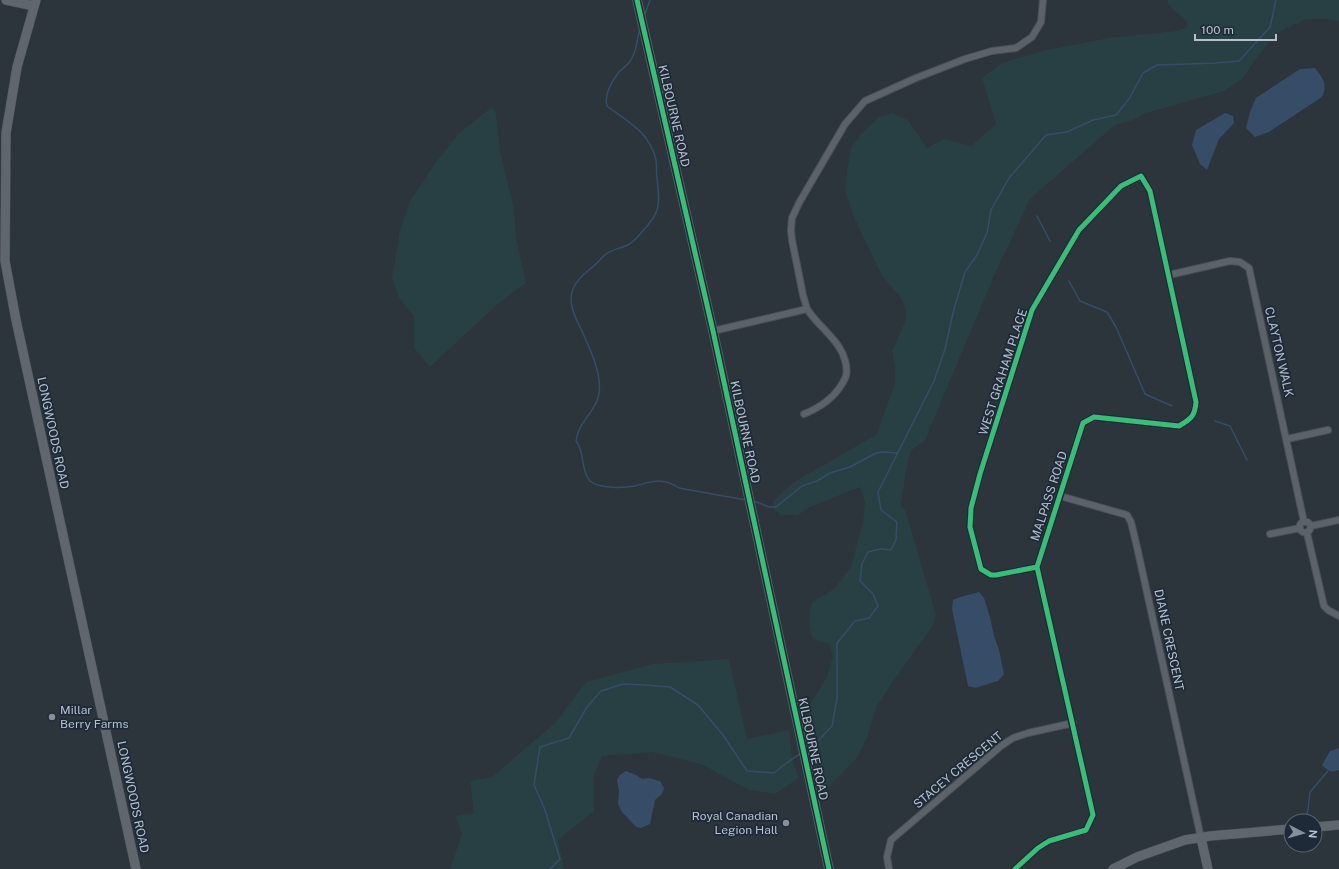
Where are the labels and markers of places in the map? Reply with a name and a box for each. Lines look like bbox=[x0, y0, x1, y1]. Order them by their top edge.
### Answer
place label: Millar Berry Farms bbox=[60, 703, 128, 731]
marker: Millar Berry Farms bbox=[47, 712, 57, 722]
place label: Royal Canadian Legion Hall bbox=[692, 809, 778, 837]
marker: Royal Canadian Legion Hall bbox=[781, 818, 791, 828]

